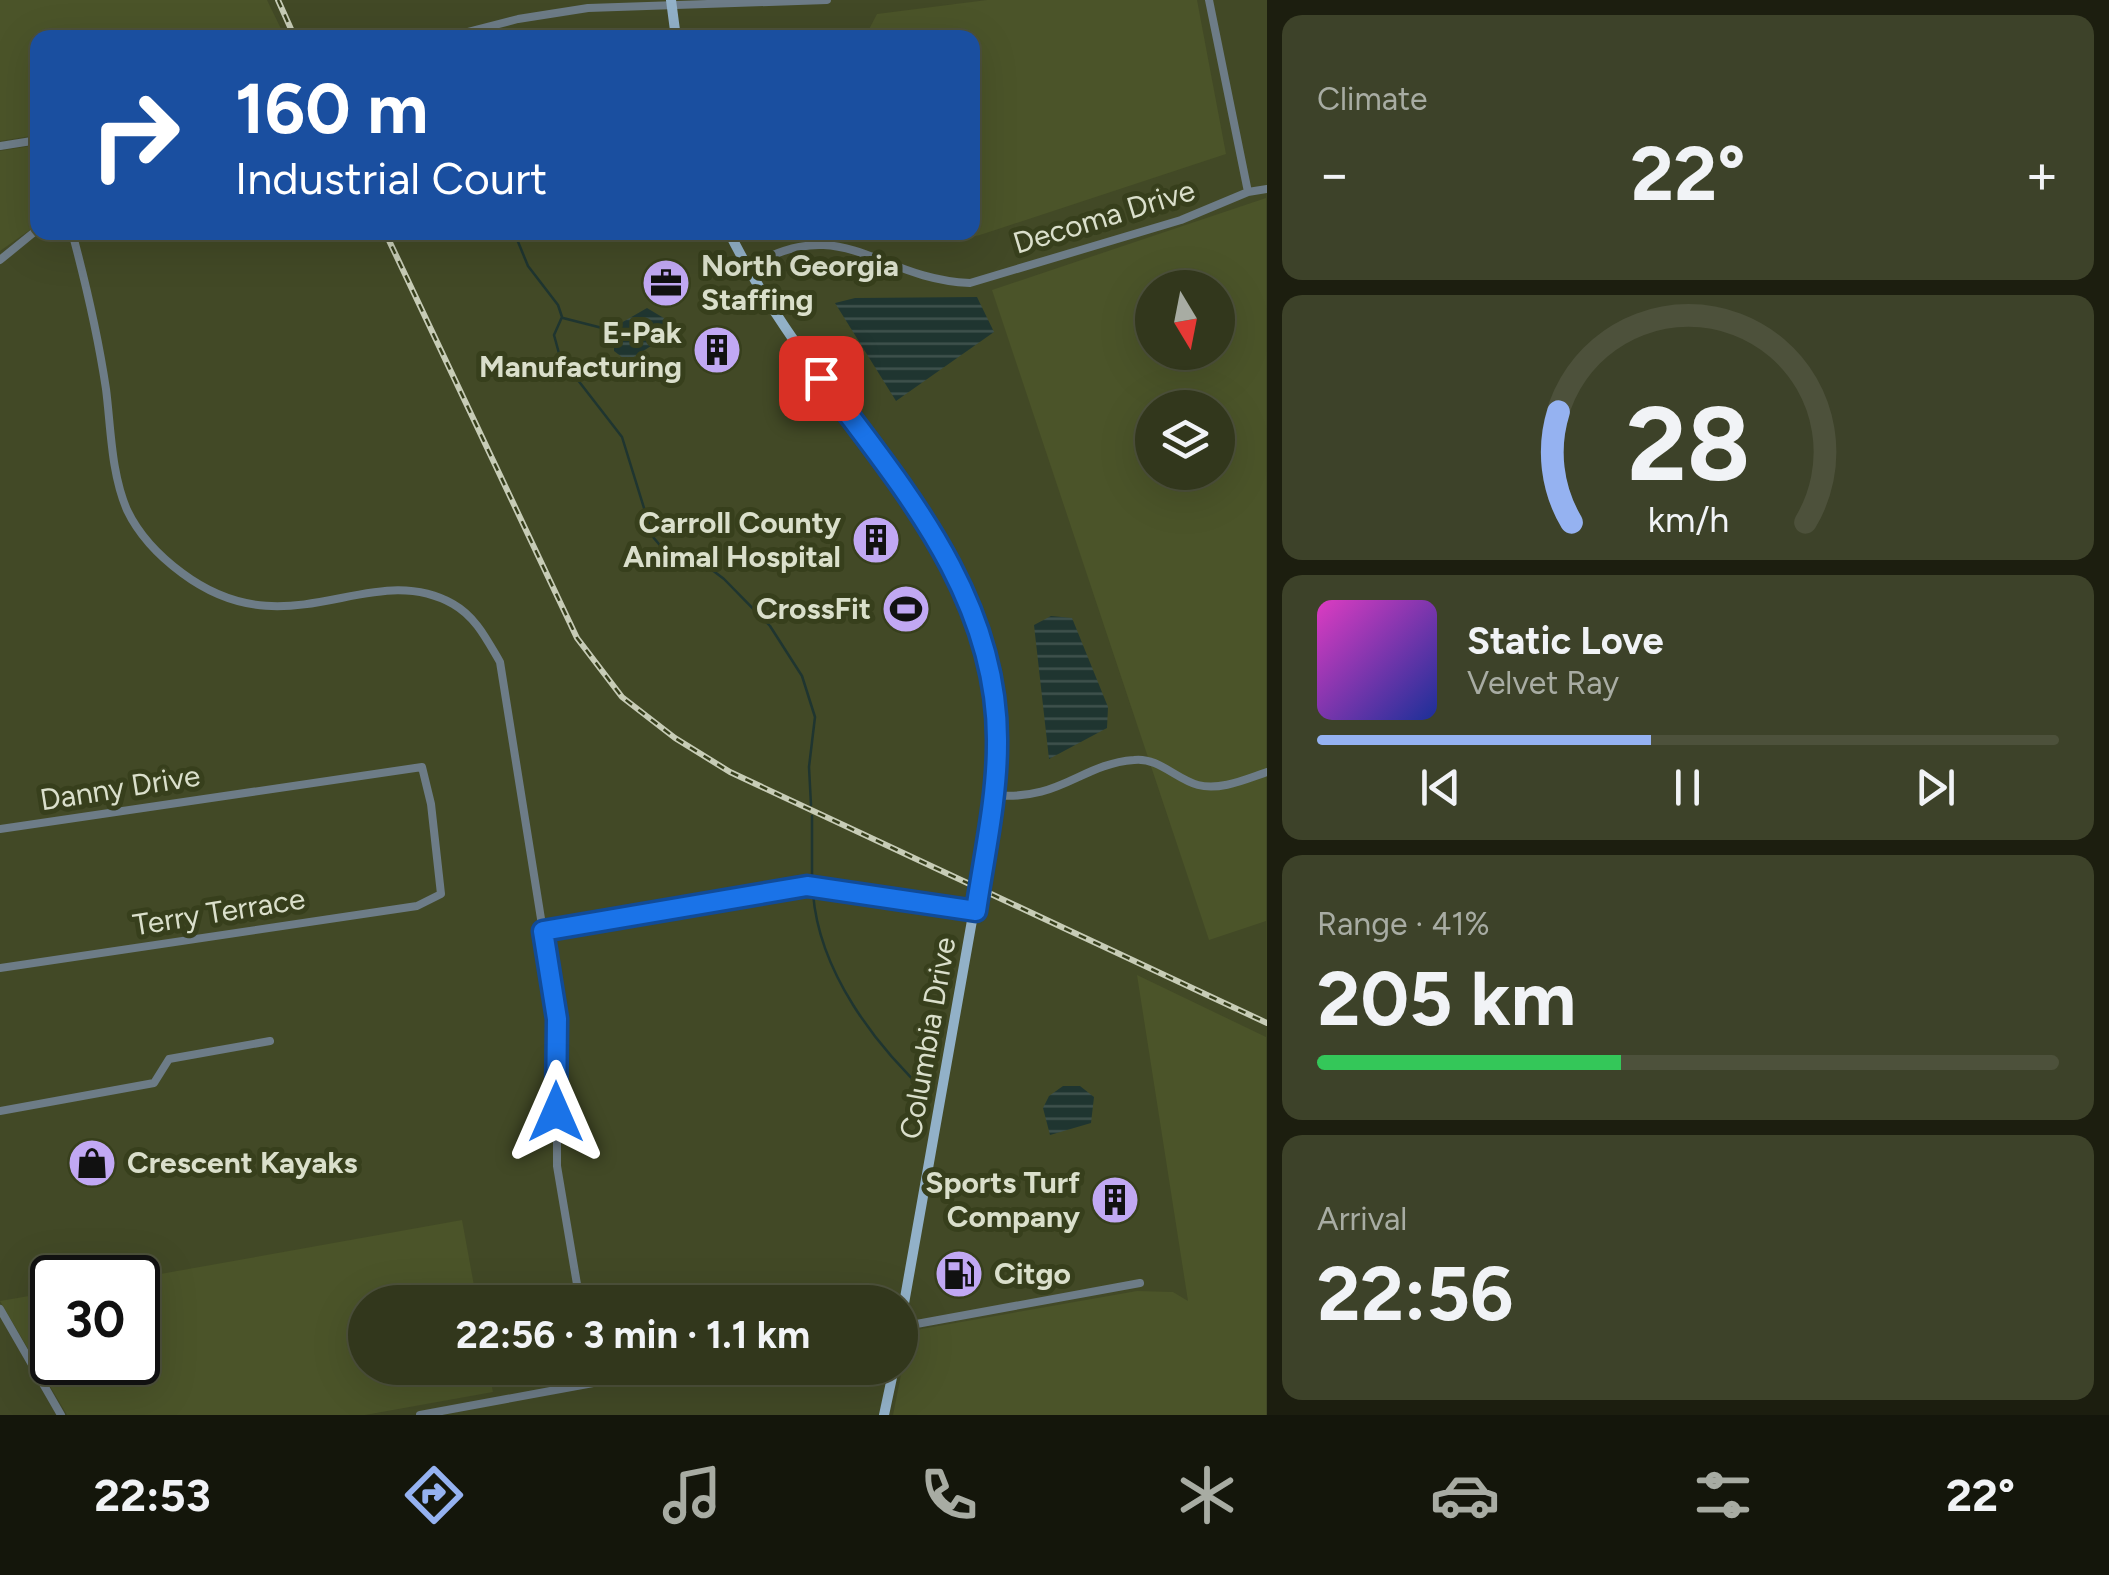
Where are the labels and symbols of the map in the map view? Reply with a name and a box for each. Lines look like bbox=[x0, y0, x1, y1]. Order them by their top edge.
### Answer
street label: Decoma Drive bbox=[1008, 171, 1199, 262]
place label: North Georgia Staffing bbox=[701, 247, 899, 318]
office icon: North Georgia Staffing bbox=[640, 257, 692, 309]
north arrow bbox=[1135, 270, 1235, 370]
place label: E-Pak Manufacturing bbox=[479, 314, 682, 385]
building icon: E-Pak Manufacturing bbox=[691, 324, 743, 376]
pin bbox=[779, 336, 864, 421]
place label: Carroll County Animal Hospital bbox=[623, 504, 842, 575]
building icon: Carroll County Animal Hospital bbox=[850, 514, 902, 566]
sports icon: CrossFit bbox=[880, 583, 932, 635]
place label: CrossFit bbox=[756, 590, 871, 627]
street label: Danny Drive bbox=[37, 757, 203, 818]
street label: Terry Terrace bbox=[130, 880, 308, 943]
street label: Columbia Drive bbox=[892, 934, 963, 1142]
position arrow bbox=[504, 1060, 608, 1164]
shop icon: Crescent Kayaks bbox=[66, 1137, 118, 1189]
place label: Crescent Kayaks bbox=[127, 1144, 358, 1181]
place label: Sports Turf Company bbox=[925, 1164, 1081, 1235]
building icon: Sports Turf Company bbox=[1089, 1174, 1141, 1226]
fuel station icon: Citgo bbox=[933, 1248, 985, 1300]
speed limit sign: 30 bbox=[30, 1255, 160, 1385]
place label: Citgo bbox=[994, 1255, 1071, 1292]

